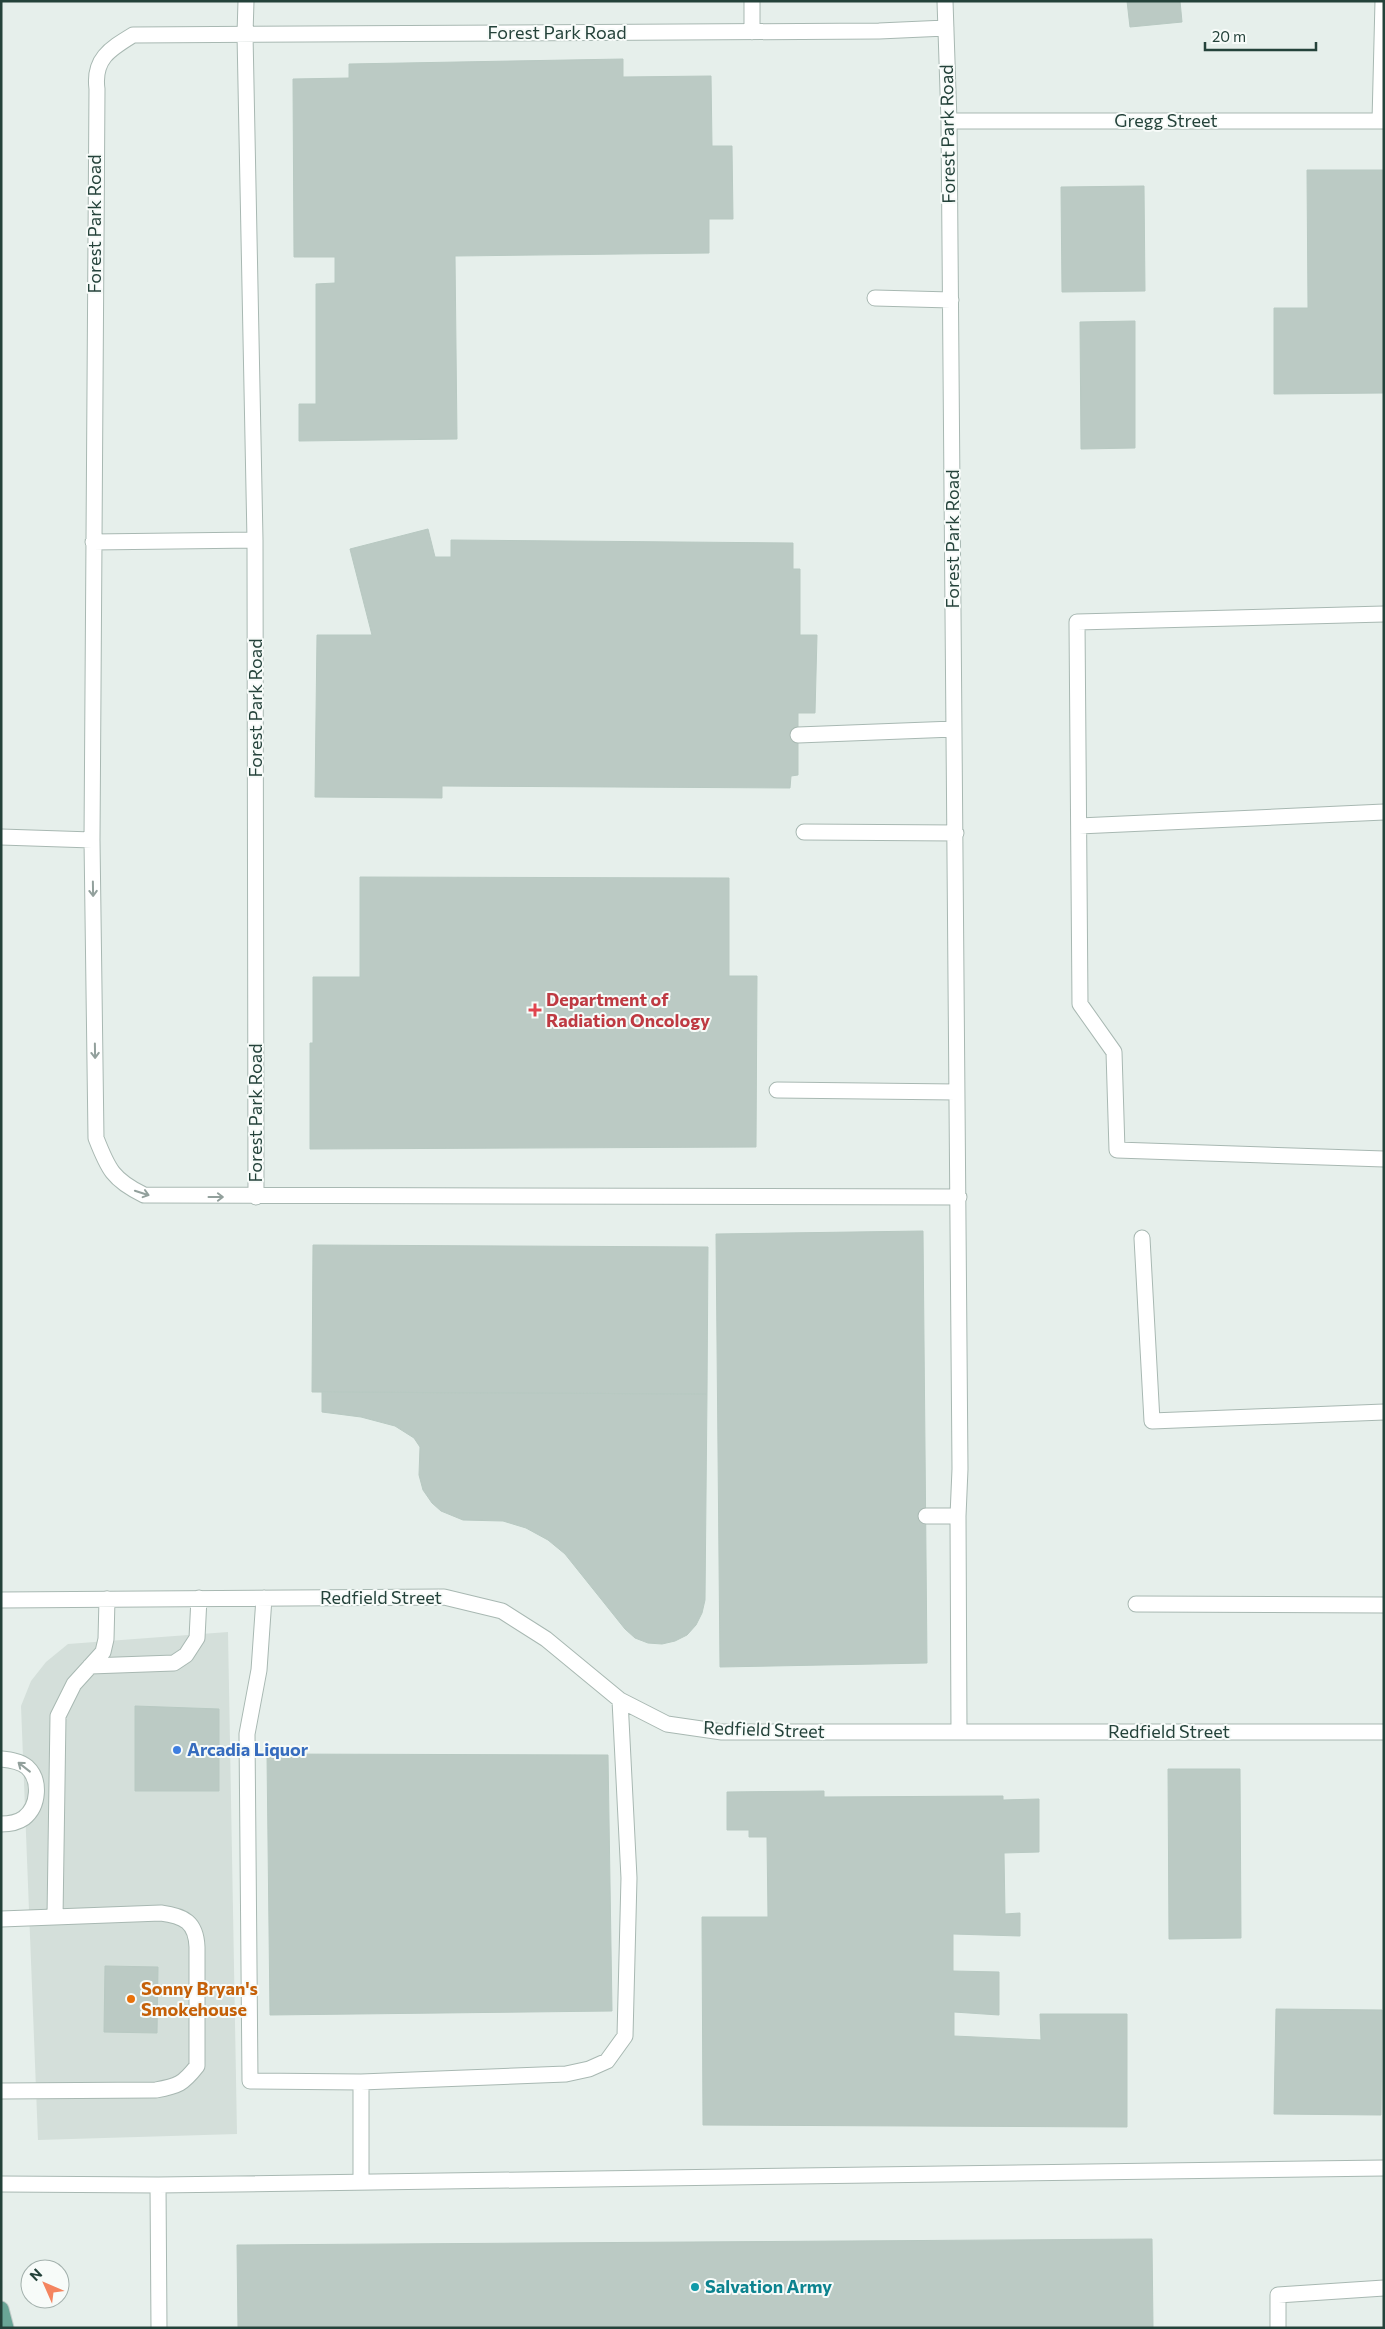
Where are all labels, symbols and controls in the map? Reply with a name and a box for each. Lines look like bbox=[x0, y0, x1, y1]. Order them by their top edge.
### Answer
scale bar bbox=[1205, 20, 1316, 52]
street label: Forest Park Road bbox=[487, 21, 627, 43]
text: 20 m bbox=[1212, 27, 1246, 45]
street label: Forest Park Road bbox=[935, 64, 959, 204]
street label: Gregg Street bbox=[1114, 109, 1218, 131]
street label: Forest Park Road bbox=[83, 154, 105, 294]
street label: Forest Park Road bbox=[941, 469, 963, 609]
street label: Forest Park Road bbox=[244, 638, 266, 778]
one-way arrow bbox=[88, 880, 98, 896]
place label: Department of Radiation Oncology bbox=[546, 988, 710, 1031]
marker: Department of Radiation Oncology bbox=[528, 1003, 542, 1017]
one-way arrow bbox=[90, 1042, 100, 1059]
street label: Forest Park Road bbox=[244, 1043, 266, 1183]
one-way arrow bbox=[134, 1188, 150, 1198]
one-way arrow bbox=[207, 1192, 223, 1202]
street label: Redfield Street bbox=[320, 1586, 442, 1608]
street label: Redfield Street bbox=[703, 1716, 825, 1742]
street label: Redfield Street bbox=[1108, 1720, 1230, 1742]
place label: Arcadia Liquor bbox=[187, 1738, 309, 1760]
marker: Arcadia Liquor bbox=[171, 1744, 183, 1756]
one-way arrow bbox=[17, 1762, 31, 1772]
place label: Sonny Bryan's Smokehouse bbox=[141, 1977, 258, 2020]
marker: Sonny Bryan's Smokehouse bbox=[125, 1993, 137, 2005]
north arrow bbox=[20, 2259, 70, 2309]
text: N bbox=[26, 2265, 45, 2284]
place label: Salvation Army bbox=[705, 2275, 832, 2297]
marker: Salvation Army bbox=[689, 2281, 701, 2293]

